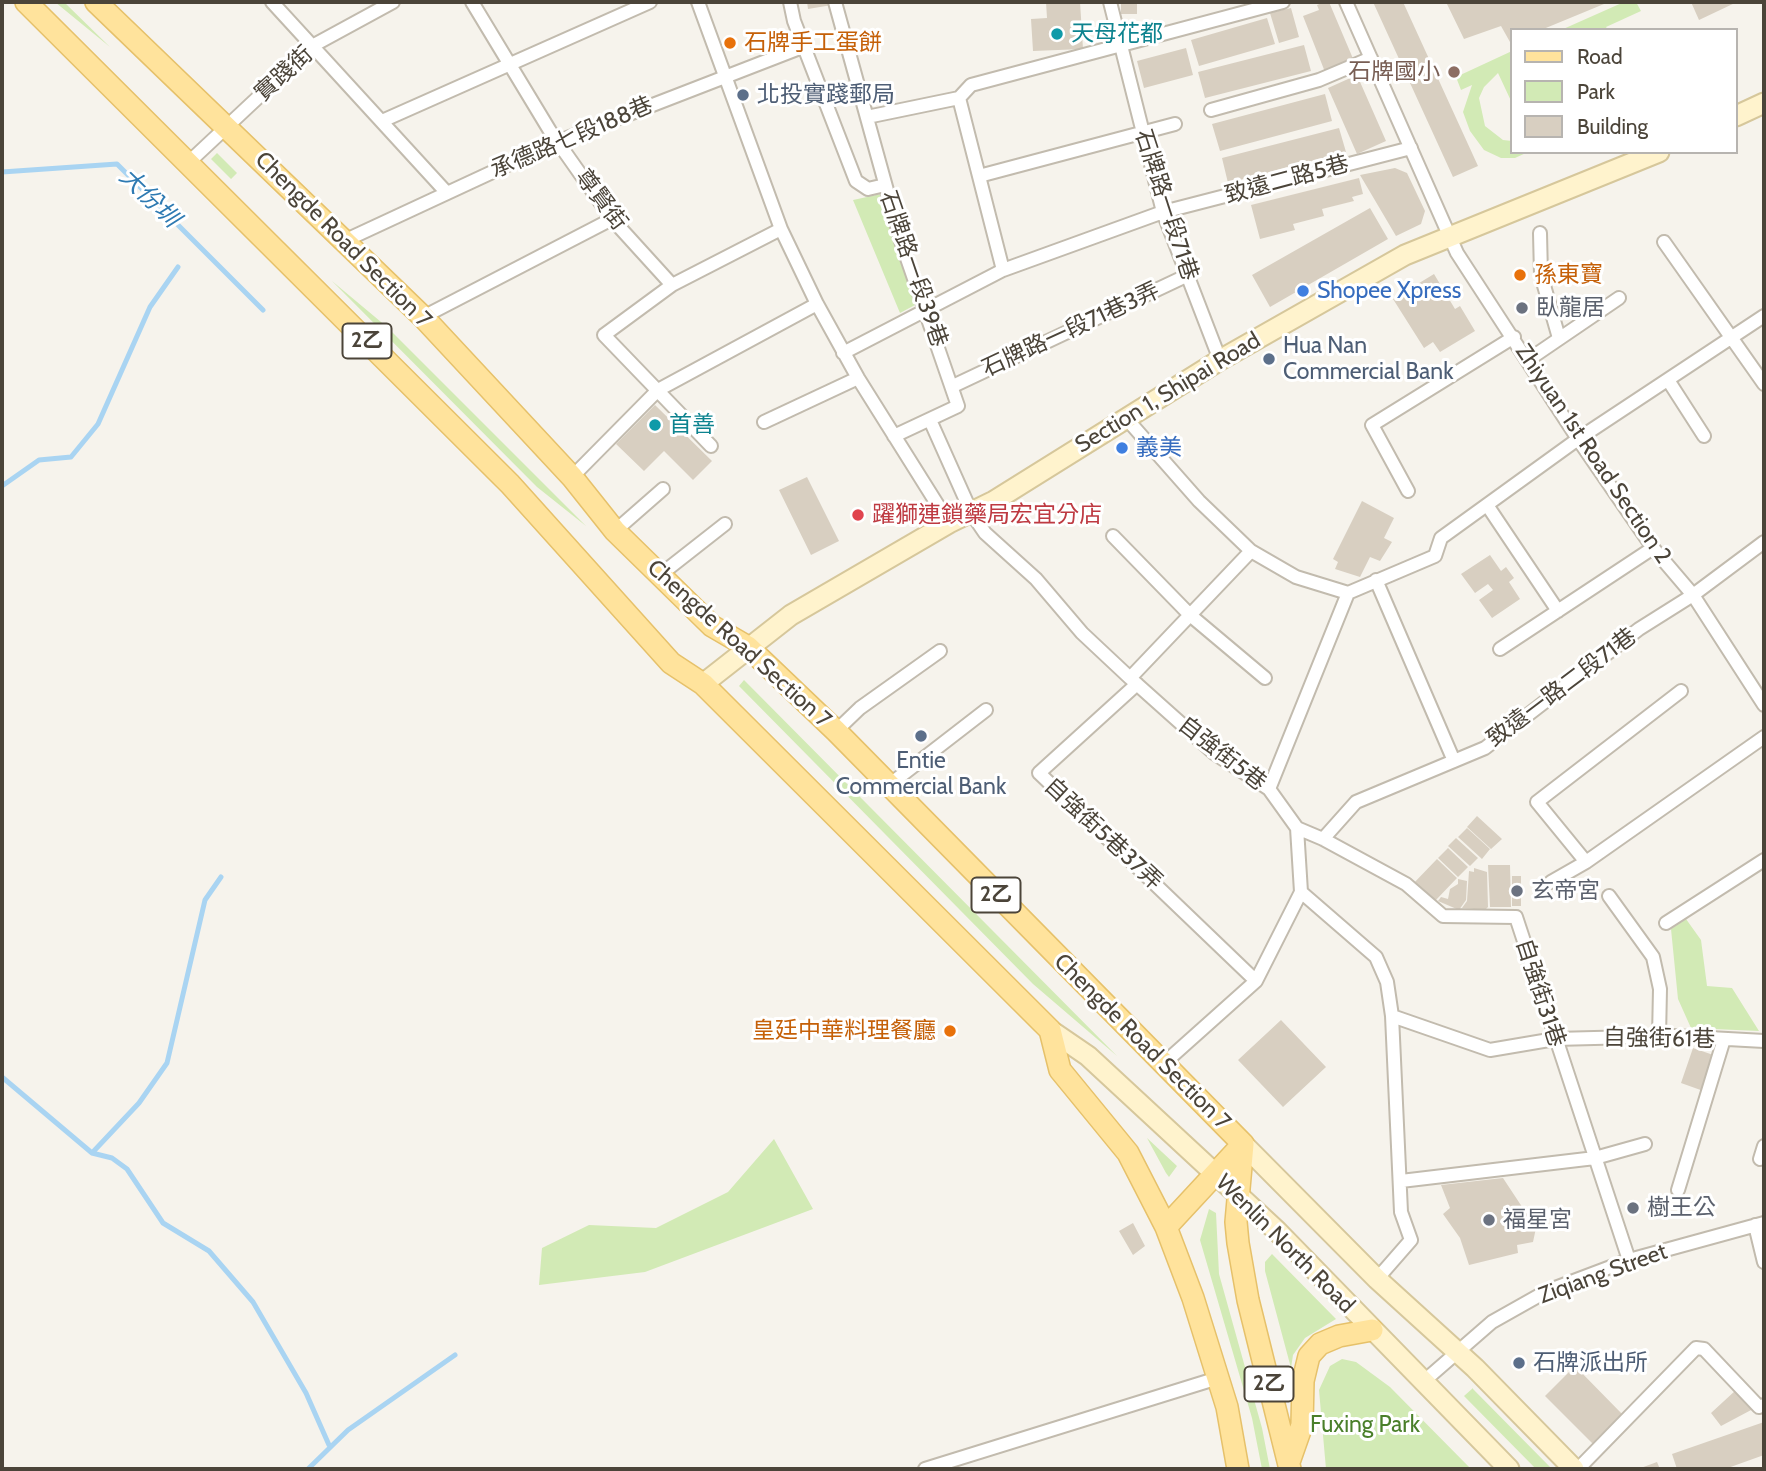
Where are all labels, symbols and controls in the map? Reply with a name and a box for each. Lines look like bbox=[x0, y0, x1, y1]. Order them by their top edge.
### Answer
place label: 天母花都 bbox=[1071, 20, 1163, 48]
marker: 天母花都 bbox=[1049, 26, 1065, 42]
legend bbox=[1510, 28, 1738, 154]
place label: 石牌手工蛋餅 bbox=[744, 29, 882, 57]
marker: 石牌手工蛋餅 bbox=[722, 35, 738, 51]
street label: 實踐街 bbox=[249, 41, 319, 107]
text: Road bbox=[1577, 44, 1623, 69]
place label: 石牌國小 bbox=[1348, 58, 1440, 86]
marker: 石牌國小 bbox=[1446, 64, 1462, 80]
text: Park bbox=[1577, 79, 1615, 104]
place label: 北投實踐郵局 bbox=[757, 81, 895, 109]
marker: 北投實踐郵局 bbox=[735, 87, 751, 103]
street label: 承德路七段188巷 bbox=[487, 91, 657, 185]
text: Building bbox=[1577, 114, 1648, 139]
street label: 石牌路一段71巷 bbox=[1129, 126, 1203, 284]
street label: Chengde Road Section 7 bbox=[249, 146, 437, 334]
street label: 致遠二路5巷 bbox=[1222, 150, 1352, 210]
water label: 大份圳 bbox=[113, 163, 185, 233]
street label: 尊賢街 bbox=[569, 164, 633, 236]
street label: 石牌路一段39巷 bbox=[873, 187, 953, 351]
place label: 孫東寶 bbox=[1534, 261, 1603, 289]
marker: 孫東寶 bbox=[1512, 267, 1528, 283]
street label: 石牌路一段71巷3弄 bbox=[978, 277, 1164, 383]
place label: Shopee Xpress bbox=[1317, 277, 1461, 305]
marker: Shopee Xpress bbox=[1295, 283, 1311, 299]
place label: 臥龍居 bbox=[1536, 294, 1605, 322]
marker: 臥龍居 bbox=[1514, 300, 1530, 316]
road number: 2乙 bbox=[342, 324, 392, 358]
street label: Section 1, Shipai Road bbox=[1070, 327, 1266, 459]
place label: Hua Nan Commercial Bank bbox=[1283, 332, 1453, 386]
street label: Zhiyuan 1st Road Section 2 bbox=[1509, 339, 1677, 569]
marker: Hua Nan Commercial Bank bbox=[1261, 351, 1277, 367]
place label: 首善 bbox=[669, 411, 715, 439]
marker: 首善 bbox=[647, 417, 663, 433]
place label: 義美 bbox=[1136, 434, 1182, 462]
marker: 義美 bbox=[1114, 440, 1130, 456]
place label: 躍獅連鎖藥局宏宜分店 bbox=[872, 501, 1102, 529]
marker: 躍獅連鎖藥局宏宜分店 bbox=[850, 507, 866, 523]
street label: Chengde Road Section 7 bbox=[641, 554, 837, 734]
street label: 致遠一路二段71巷 bbox=[1482, 623, 1642, 753]
street label: 自強街5巷 bbox=[1172, 711, 1272, 797]
marker: Entie Commercial Bank bbox=[913, 728, 929, 744]
place label: Entie Commercial Bank bbox=[836, 747, 1006, 801]
street label: 自強街5巷37弄 bbox=[1038, 772, 1168, 896]
place label: 玄帝宮 bbox=[1531, 877, 1600, 905]
road number: 2乙 bbox=[972, 878, 1020, 912]
marker: 玄帝宮 bbox=[1509, 883, 1525, 899]
street label: 自強街31巷 bbox=[1510, 936, 1570, 1050]
street label: Chengde Road Section 7 bbox=[1048, 948, 1236, 1136]
place label: 皇廷中華料理餐廳 bbox=[752, 1017, 936, 1045]
marker: 皇廷中華料理餐廳 bbox=[942, 1023, 958, 1039]
street label: 自強街61巷 bbox=[1603, 1024, 1715, 1054]
street label: Wenlin North Road bbox=[1210, 1169, 1360, 1319]
place label: 樹王公 bbox=[1647, 1194, 1716, 1222]
marker: 樹王公 bbox=[1625, 1200, 1641, 1216]
place label: 福星宮 bbox=[1503, 1206, 1572, 1234]
marker: 福星宮 bbox=[1481, 1212, 1497, 1228]
street label: Ziqiang Street bbox=[1535, 1238, 1671, 1310]
place label: 石牌派出所 bbox=[1533, 1349, 1648, 1377]
marker: 石牌派出所 bbox=[1511, 1355, 1527, 1371]
road number: 2乙 bbox=[1244, 1366, 1294, 1402]
park label: Fuxing Park bbox=[1310, 1411, 1420, 1439]

